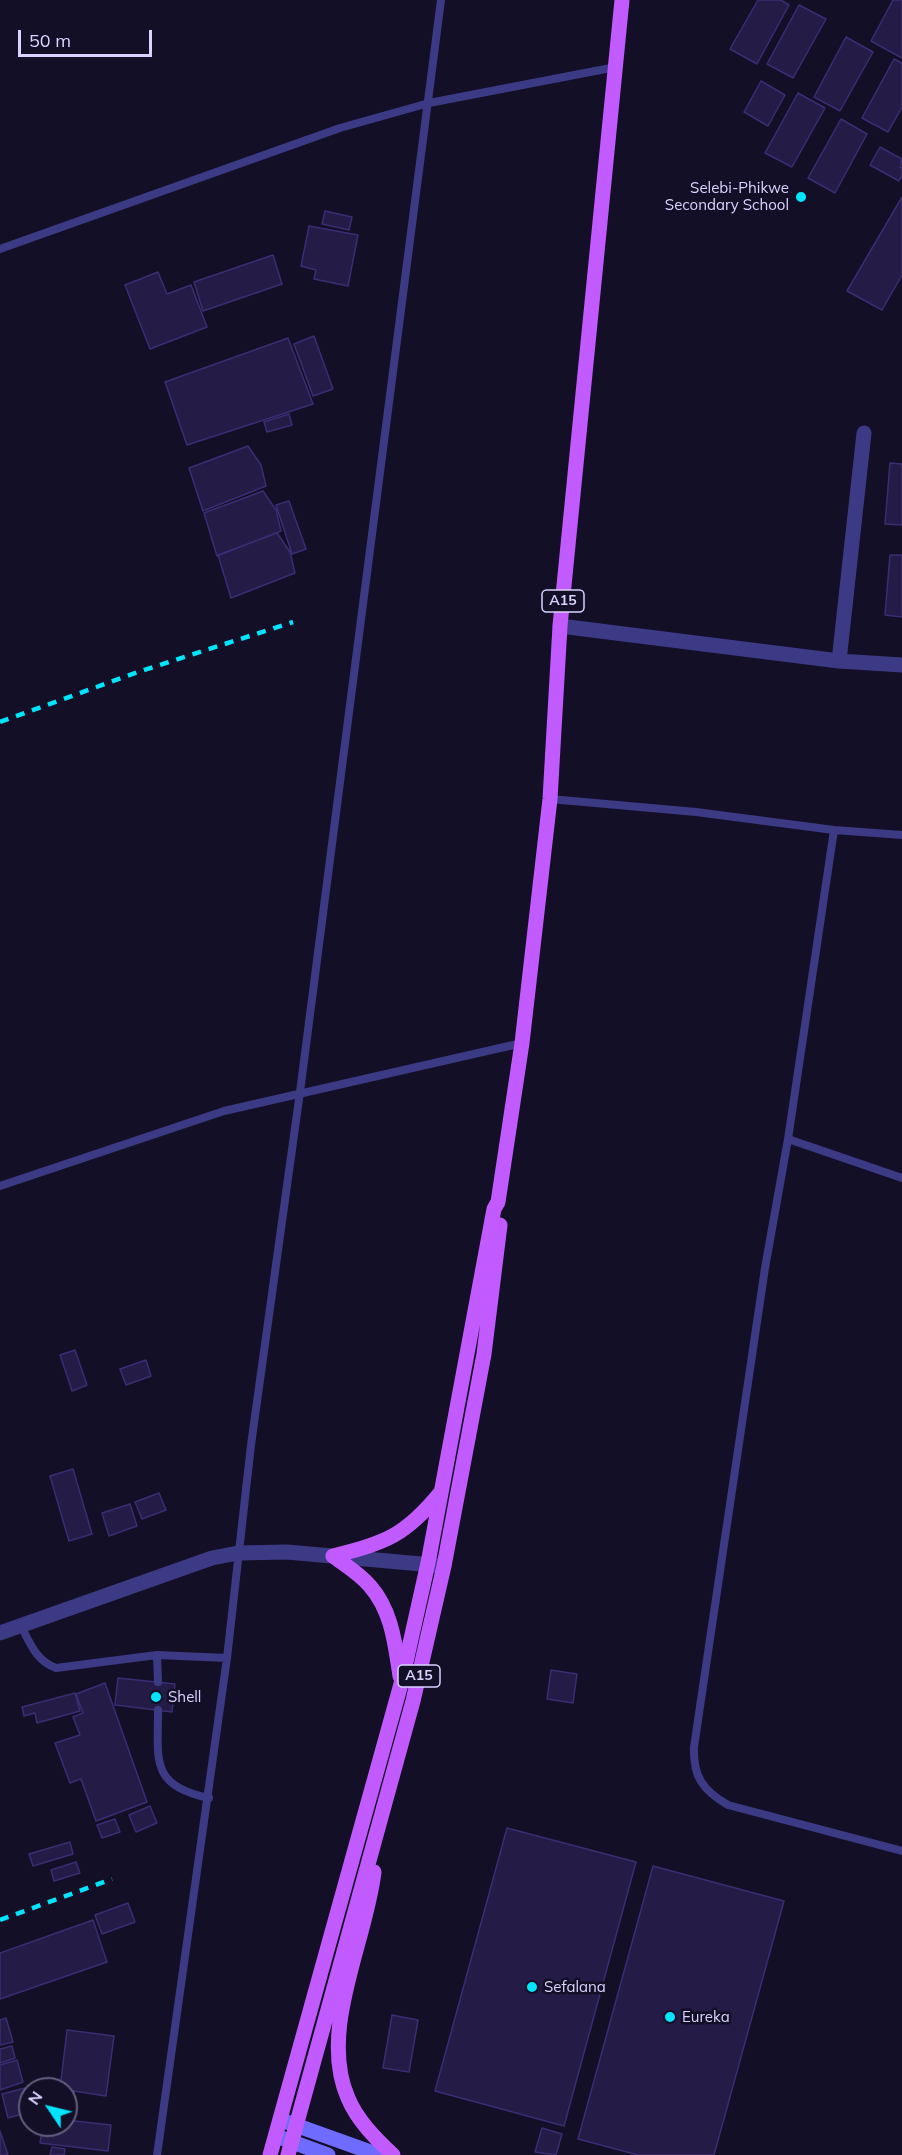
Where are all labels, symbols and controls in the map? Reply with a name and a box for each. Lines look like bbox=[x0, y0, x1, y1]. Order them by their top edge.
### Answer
scale bar bbox=[21, 18, 154, 56]
text: 50 m bbox=[29, 29, 71, 52]
place label: Selebi-Phikwe Secondary School bbox=[665, 179, 789, 214]
marker: Selebi-Phikwe Secondary School bbox=[794, 190, 808, 204]
road number: A15 bbox=[542, 590, 584, 612]
road number: A15 bbox=[398, 1665, 440, 1687]
place label: Shell bbox=[168, 1688, 201, 1706]
marker: Shell bbox=[149, 1690, 163, 1704]
place label: Sefalana bbox=[544, 1978, 606, 1996]
marker: Sefalana bbox=[525, 1980, 539, 1994]
place label: Eureka bbox=[682, 2008, 730, 2026]
marker: Eureka bbox=[663, 2010, 677, 2024]
north arrow bbox=[18, 2077, 78, 2137]
text: N bbox=[23, 2087, 47, 2109]

